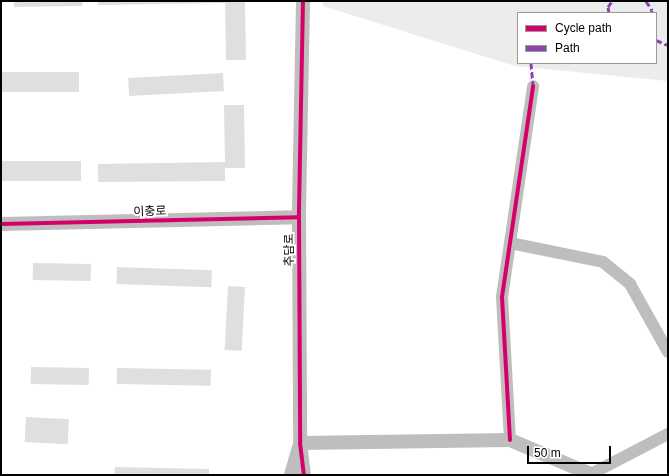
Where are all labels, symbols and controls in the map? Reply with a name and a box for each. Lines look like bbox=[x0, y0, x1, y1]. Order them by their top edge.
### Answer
legend bbox=[517, 12, 657, 64]
text: Cycle path bbox=[555, 21, 612, 35]
text: Path bbox=[555, 41, 580, 55]
street label: 이충로 bbox=[133, 204, 167, 220]
street label: 추담로 bbox=[283, 233, 297, 267]
scale bar bbox=[529, 438, 613, 464]
text: 50 m bbox=[534, 446, 561, 460]

